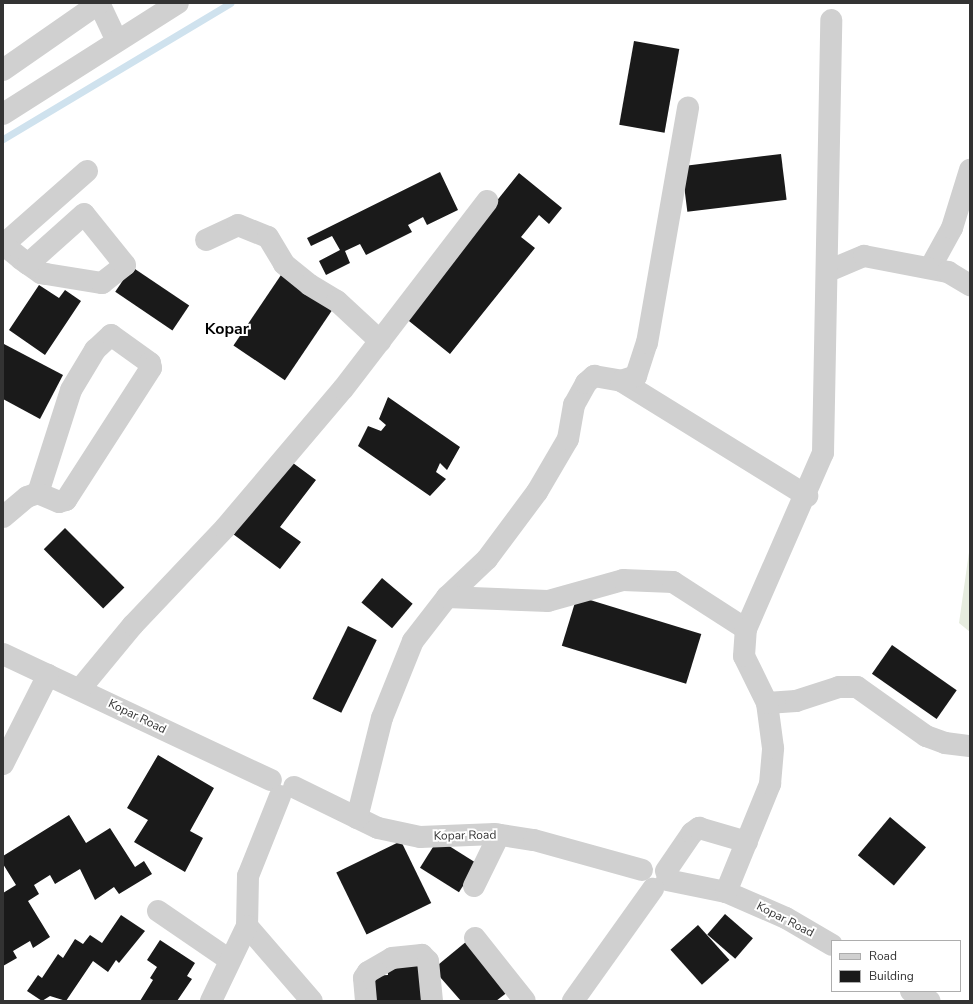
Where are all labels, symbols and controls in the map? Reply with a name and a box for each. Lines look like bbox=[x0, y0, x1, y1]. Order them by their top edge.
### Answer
district label: Kopar bbox=[205, 319, 249, 339]
street label: Kopar Road bbox=[106, 697, 168, 737]
street label: Kopar Road bbox=[434, 828, 496, 844]
street label: Kopar Road bbox=[754, 899, 816, 941]
legend bbox=[831, 940, 961, 992]
text: Road bbox=[869, 948, 897, 964]
text: Building bbox=[869, 968, 914, 984]

